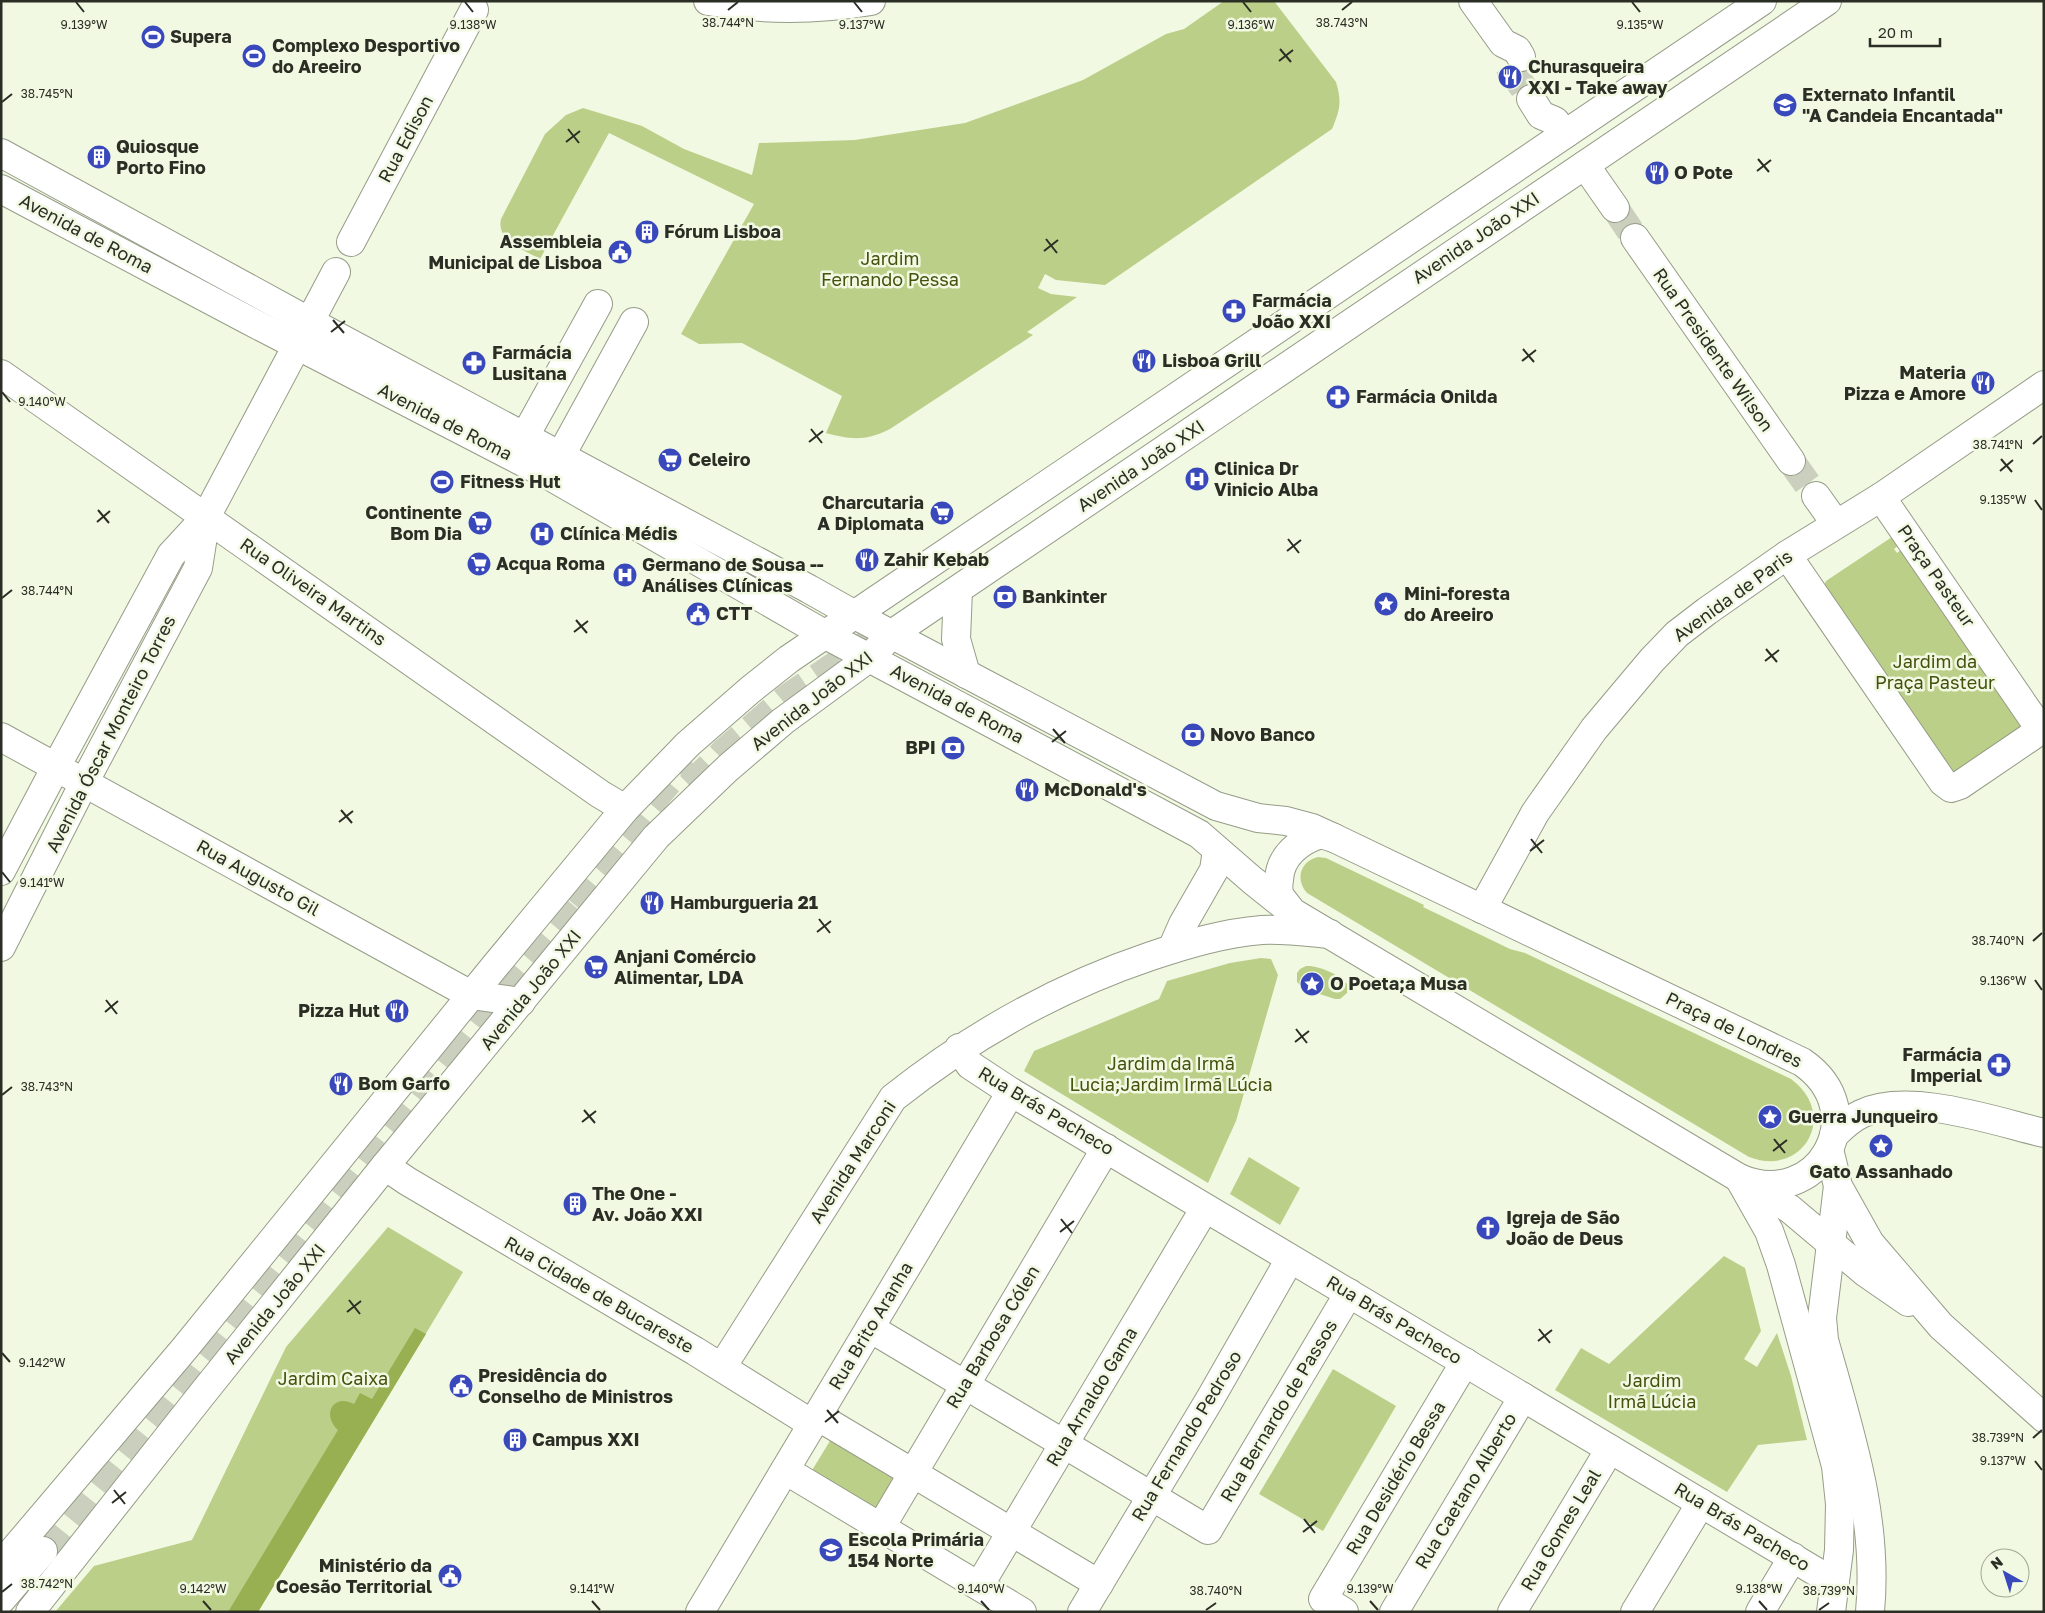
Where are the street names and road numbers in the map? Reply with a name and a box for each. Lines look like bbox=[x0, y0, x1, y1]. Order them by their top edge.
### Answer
street label: Rua Edison bbox=[373, 91, 437, 186]
street label: Avenida João XXI bbox=[1408, 186, 1543, 288]
street label: Avenida de Roma bbox=[16, 189, 157, 278]
street label: Rua Presidente Wilson bbox=[1649, 263, 1779, 435]
street label: Avenida de Roma bbox=[375, 378, 516, 464]
street label: Avenida João XXI bbox=[1073, 414, 1208, 516]
street label: Praça Pasteur bbox=[1893, 520, 1980, 631]
street label: Rua Oliveira Martins bbox=[236, 532, 391, 650]
street label: Avenida de Paris bbox=[1669, 545, 1796, 646]
street label: Avenida Óscar Monteiro Torres bbox=[41, 611, 180, 856]
street label: Avenida João XXI bbox=[746, 646, 877, 755]
street label: Avenida de Roma bbox=[887, 659, 1028, 748]
street label: Rua Augusto Gil bbox=[193, 834, 324, 920]
street label: Avenida João XXI bbox=[475, 925, 586, 1054]
street label: Praça de Londres bbox=[1663, 987, 1806, 1072]
street label: Rua Brás Pacheco bbox=[975, 1061, 1118, 1159]
street label: Avenida Marconi bbox=[804, 1096, 900, 1227]
street label: Rua Cidade de Bucareste bbox=[501, 1231, 698, 1357]
street label: Avenida João XXI bbox=[219, 1239, 330, 1368]
street label: Rua Brito Aranha bbox=[823, 1258, 917, 1393]
street label: Rua Barbosa Cólen bbox=[941, 1261, 1044, 1412]
street label: Rua Brás Pacheco bbox=[1323, 1270, 1466, 1368]
street label: Rua Bernardo de Passos bbox=[1215, 1315, 1341, 1506]
street label: Rua Arnaldo Gama bbox=[1041, 1323, 1141, 1470]
street label: Rua Fernando Pedroso bbox=[1126, 1346, 1246, 1525]
street label: Rua Desidério Bessa bbox=[1341, 1397, 1450, 1558]
street label: Rua Caetano Alberto bbox=[1410, 1408, 1521, 1573]
street label: Rua Gomes Leal bbox=[1515, 1465, 1605, 1594]
street label: Rua Brás Pacheco bbox=[1671, 1477, 1814, 1575]

